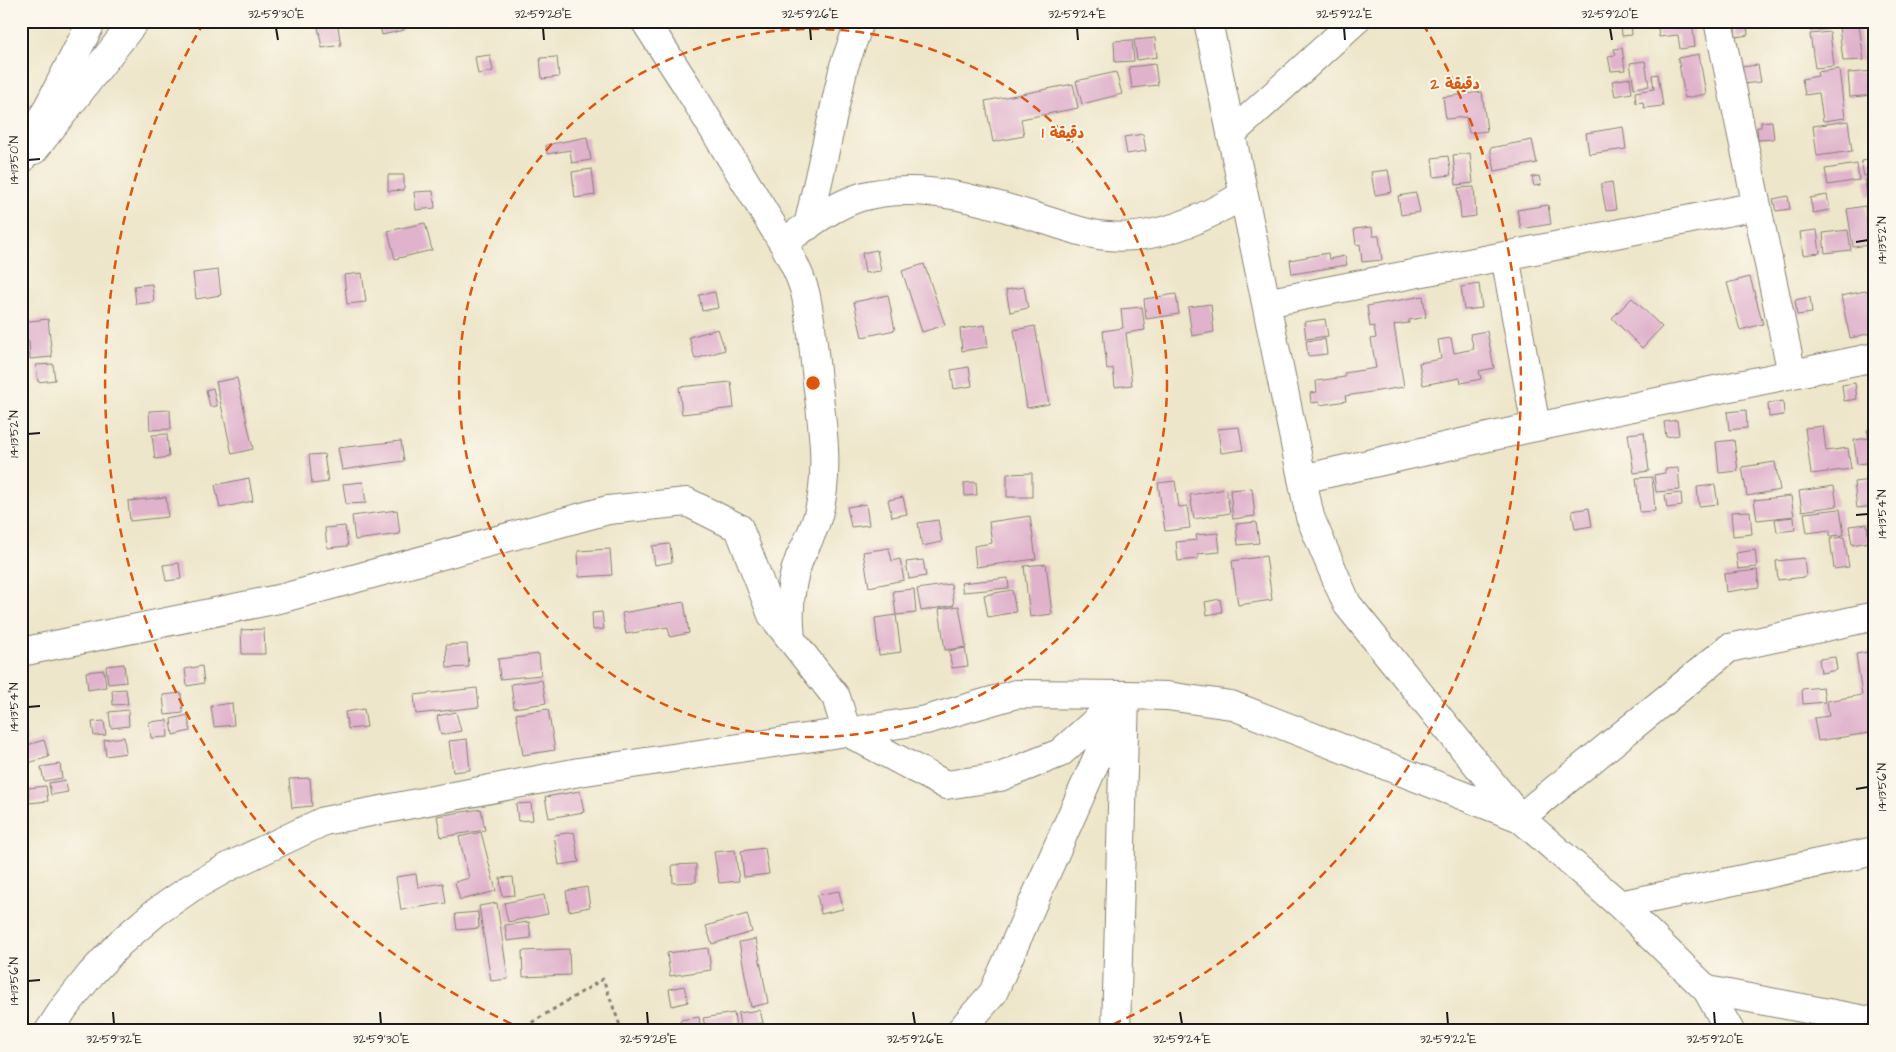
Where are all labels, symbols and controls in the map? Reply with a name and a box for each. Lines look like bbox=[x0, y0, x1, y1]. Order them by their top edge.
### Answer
text: 32°59'30"E bbox=[248, 6, 304, 23]
text: 32°59'28"E bbox=[514, 6, 572, 23]
text: 32°59'26"E bbox=[781, 6, 839, 23]
text: 32°59'24"E bbox=[1048, 6, 1106, 23]
text: 32°59'22"E bbox=[1316, 6, 1372, 23]
text: 32°59'20"E bbox=[1581, 6, 1639, 23]
text: 2 دقيقة bbox=[1429, 74, 1480, 95]
text: 1 دقيقة bbox=[1042, 123, 1084, 144]
text: 14°13'50"N bbox=[6, 135, 23, 184]
text: 14°13'52"N bbox=[1874, 216, 1891, 264]
centre of rings bbox=[804, 374, 822, 392]
text: 14°13'52"N bbox=[6, 410, 23, 458]
text: 14°13'54"N bbox=[1874, 489, 1891, 538]
text: 14°13'54"N bbox=[6, 682, 23, 731]
text: 14°13'56"N bbox=[1874, 762, 1891, 811]
text: 14°13'56"N bbox=[6, 956, 23, 1005]
text: 32°59'32"E bbox=[86, 1031, 142, 1048]
text: 32°59'30"E bbox=[353, 1031, 409, 1048]
text: 32°59'28"E bbox=[619, 1031, 677, 1048]
text: 32°59'26"E bbox=[886, 1031, 944, 1048]
text: 32°59'24"E bbox=[1153, 1031, 1211, 1048]
text: 32°59'22"E bbox=[1420, 1031, 1476, 1048]
text: 32°59'20"E bbox=[1686, 1031, 1744, 1048]

